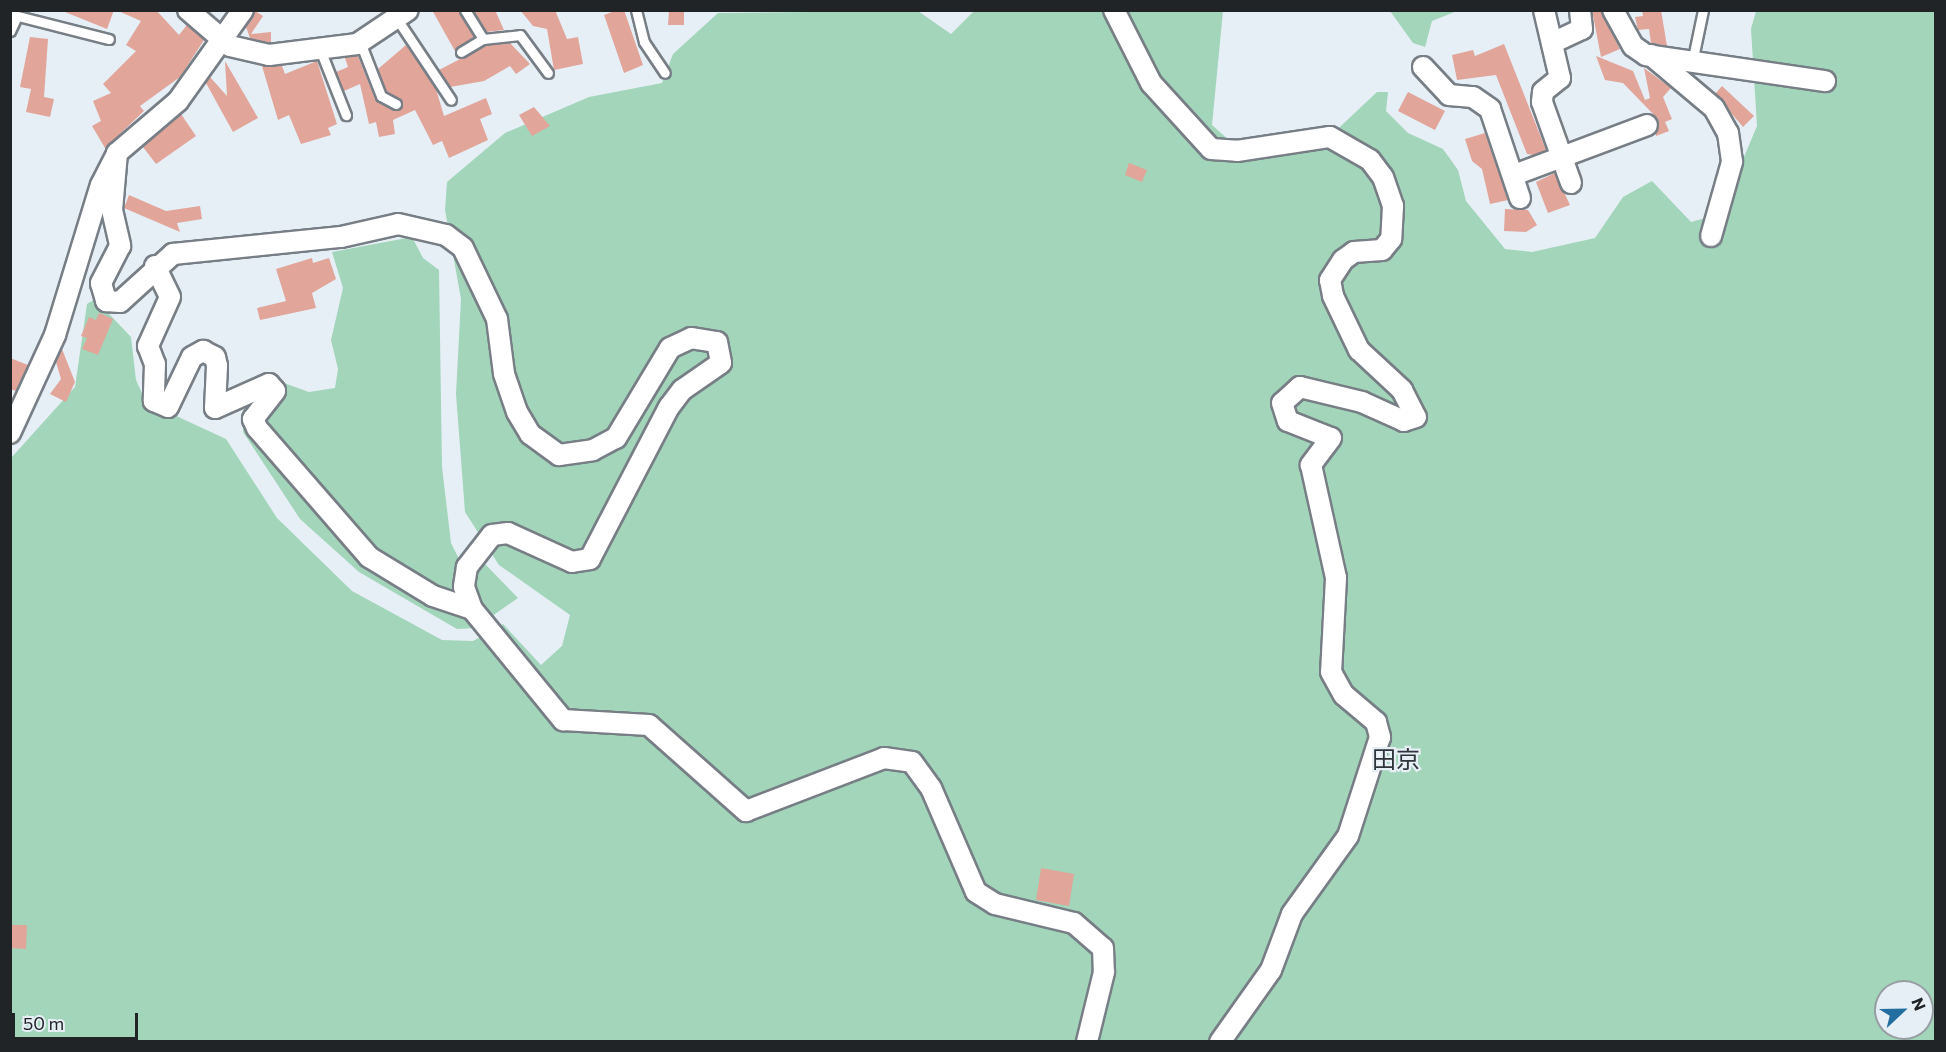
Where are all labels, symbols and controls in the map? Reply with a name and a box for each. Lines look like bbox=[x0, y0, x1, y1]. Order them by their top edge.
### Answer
district label: 田京 bbox=[1372, 745, 1420, 773]
north arrow bbox=[1874, 980, 1934, 1040]
text: N bbox=[1908, 995, 1930, 1013]
scale bar bbox=[15, 1001, 141, 1039]
text: 50 m bbox=[23, 1012, 64, 1034]

